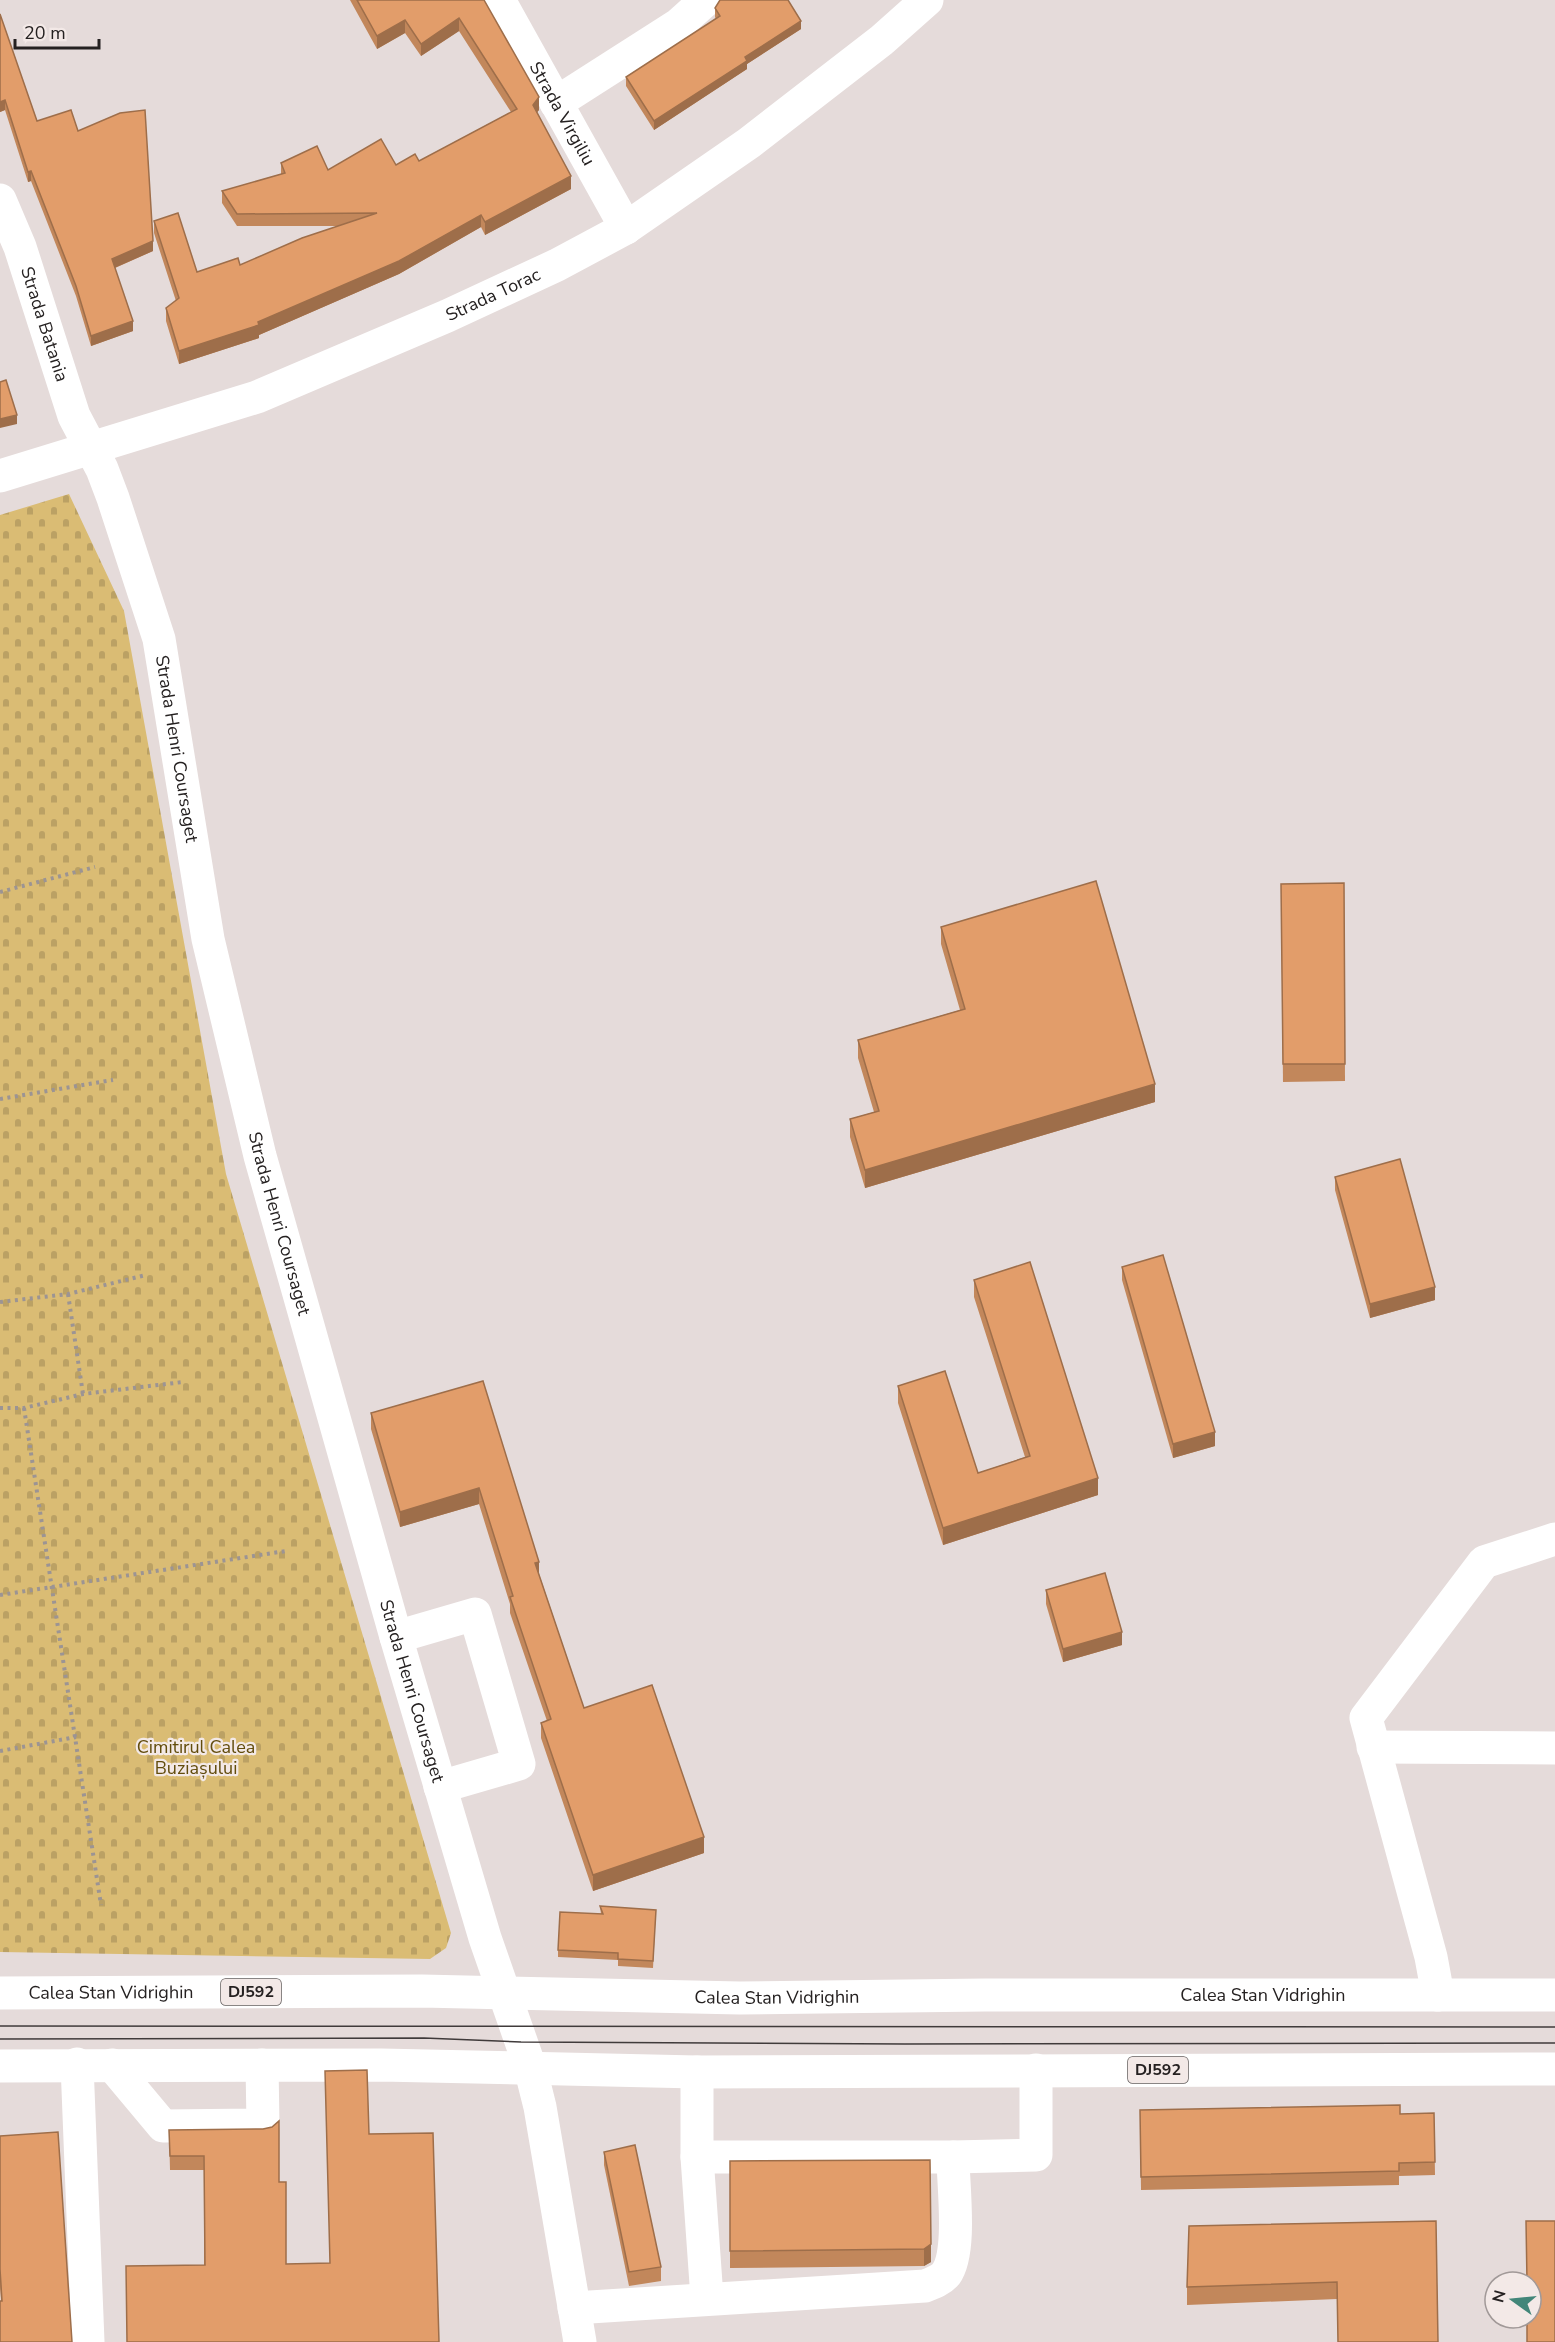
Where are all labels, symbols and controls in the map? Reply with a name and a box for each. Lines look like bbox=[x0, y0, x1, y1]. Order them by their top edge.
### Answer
scale bar bbox=[15, 12, 99, 50]
text: 20 m bbox=[24, 21, 66, 45]
street label: Strada Virgiliu bbox=[524, 57, 601, 170]
street label: Strada Torac bbox=[442, 262, 544, 327]
street label: Strada Batania bbox=[15, 264, 74, 385]
street label: Strada Henri Coursaget bbox=[150, 653, 204, 845]
street label: Strada Henri Coursaget bbox=[243, 1129, 317, 1319]
street label: Strada Henri Coursaget bbox=[374, 1597, 451, 1786]
park label: Cimitirul Calea Buziașului bbox=[137, 1735, 255, 1780]
road number: DJ592 bbox=[221, 1979, 281, 2005]
street label: Calea Stan Vidrighin bbox=[28, 1980, 194, 2005]
street label: Calea Stan Vidrighin bbox=[1180, 1983, 1345, 2007]
street label: Calea Stan Vidrighin bbox=[694, 1985, 860, 2010]
road number: DJ592 bbox=[1128, 2057, 1188, 2083]
north arrow bbox=[1483, 2270, 1543, 2330]
text: N bbox=[1487, 2288, 1512, 2305]

